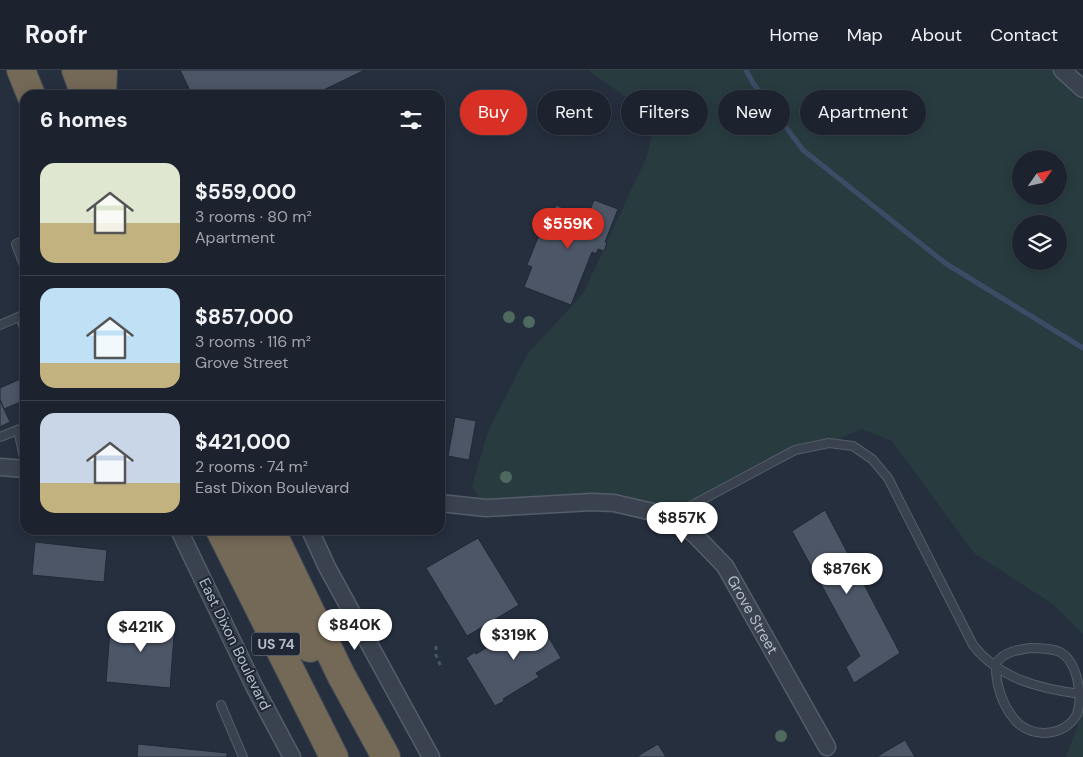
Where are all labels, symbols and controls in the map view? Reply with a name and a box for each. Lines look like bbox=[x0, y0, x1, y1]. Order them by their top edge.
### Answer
text: Roofr bbox=[25, 19, 87, 50]
text: Home bbox=[769, 23, 819, 47]
text: Map bbox=[847, 23, 883, 47]
text: About bbox=[911, 23, 962, 47]
text: Contact bbox=[990, 23, 1058, 47]
chip: Buy bbox=[460, 90, 527, 135]
chip: Rent bbox=[537, 90, 611, 135]
chip: Filters bbox=[621, 90, 708, 135]
chip: New bbox=[718, 90, 790, 135]
chip: Apartment bbox=[800, 90, 926, 135]
text: 6 homes bbox=[40, 106, 128, 134]
icon: filters bbox=[397, 106, 425, 134]
north arrow bbox=[1012, 150, 1068, 205]
map controls bbox=[1012, 150, 1067, 270]
text: $559,000 bbox=[195, 178, 296, 206]
icon: home bbox=[80, 183, 140, 243]
text: 3 rooms · 80 m² bbox=[195, 206, 312, 227]
pin: $559K bbox=[533, 208, 603, 250]
text: $559K bbox=[543, 213, 593, 234]
button: layers bbox=[1012, 215, 1067, 270]
text: Apartment bbox=[195, 227, 275, 248]
text: $857,000 bbox=[195, 303, 294, 331]
icon: home bbox=[80, 308, 140, 368]
text: 3 rooms · 116 m² bbox=[195, 331, 311, 352]
text: Grove Street bbox=[195, 352, 289, 373]
text: $421,000 bbox=[195, 428, 291, 456]
icon: home bbox=[80, 433, 140, 493]
text: 2 rooms · 74 m² bbox=[195, 456, 308, 477]
text: East Dixon Boulevard bbox=[195, 477, 349, 498]
pin: $857K bbox=[647, 502, 717, 544]
text: $857K bbox=[658, 507, 706, 528]
pin: $876K bbox=[812, 552, 882, 595]
text: $876K bbox=[823, 558, 871, 579]
street label: Grove Street bbox=[722, 572, 783, 658]
street label: East Dixon Boulevard bbox=[194, 575, 276, 713]
pin: $840K bbox=[320, 608, 390, 651]
pin: $421K bbox=[106, 610, 176, 653]
text: $840K bbox=[329, 614, 381, 635]
text: $421K bbox=[118, 616, 164, 637]
pin: $319K bbox=[479, 618, 549, 661]
text: $319K bbox=[491, 624, 537, 645]
road number: US 74 bbox=[252, 632, 300, 656]

